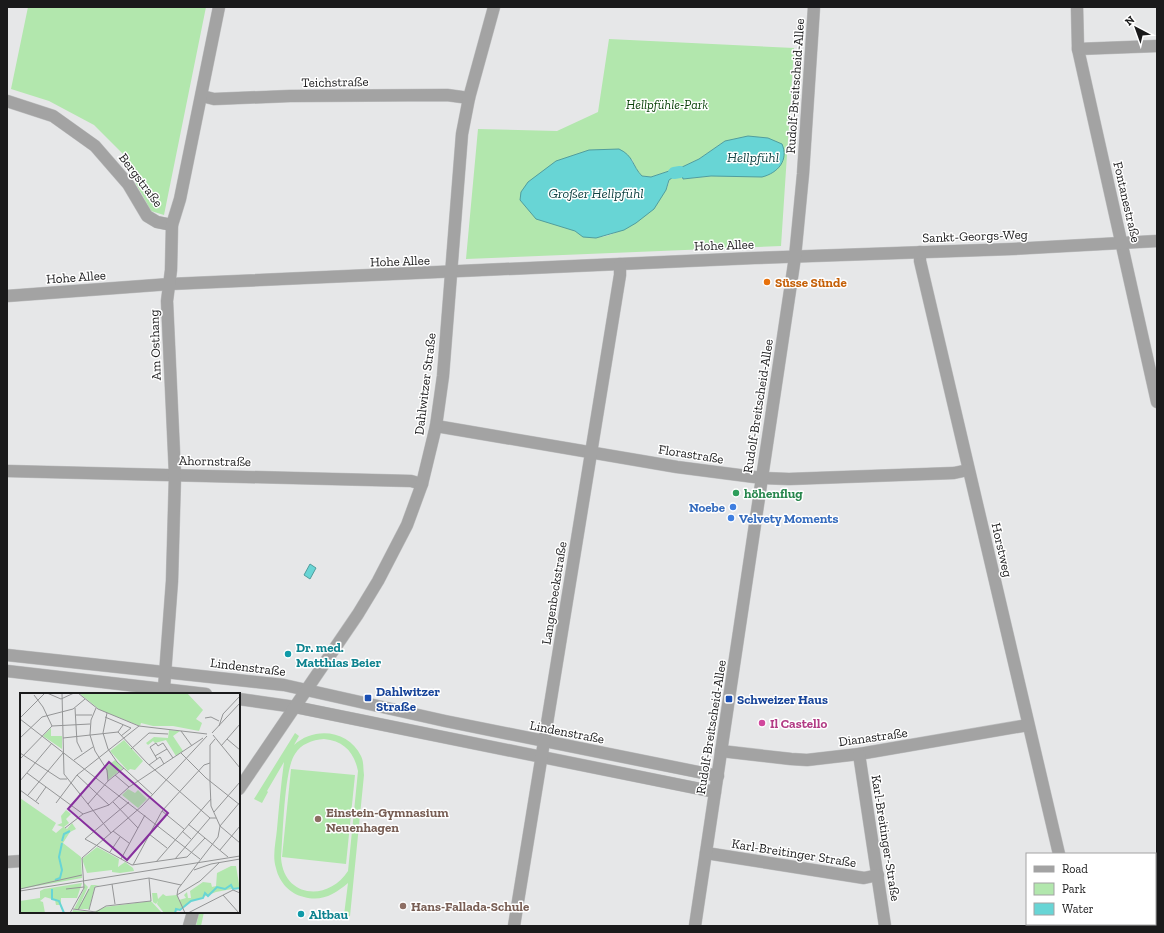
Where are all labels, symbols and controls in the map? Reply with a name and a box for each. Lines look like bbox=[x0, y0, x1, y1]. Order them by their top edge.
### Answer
north arrow bbox=[1116, 8, 1156, 48]
text: N bbox=[1122, 13, 1138, 28]
street label: Rudolf-Breitscheid-Allee bbox=[783, 18, 807, 154]
street label: Teichstraße bbox=[301, 74, 369, 90]
park label: Hellpfühle-Park bbox=[626, 97, 708, 112]
water label: Hellpfühl bbox=[727, 149, 779, 166]
street label: Bergstraße bbox=[116, 150, 166, 210]
street label: Fontanestraße bbox=[1110, 160, 1144, 244]
water label: Großer Hellpfühl bbox=[548, 185, 644, 202]
street label: Sankt-Georgs-Weg bbox=[922, 227, 1028, 245]
street label: Hohe Allee bbox=[694, 236, 754, 254]
street label: Hohe Allee bbox=[370, 252, 430, 270]
street label: Hohe Allee bbox=[46, 267, 106, 287]
place label: Süsse Sünde bbox=[775, 275, 847, 290]
marker: Süsse Sünde bbox=[762, 277, 772, 287]
street label: Am Osthang bbox=[146, 309, 164, 381]
street label: Dahlwitzer Straße bbox=[411, 332, 439, 436]
street label: Rudolf-Breitscheid-Allee bbox=[740, 338, 776, 474]
street label: Florastraße bbox=[657, 441, 725, 467]
street label: Ahornstraße bbox=[179, 453, 251, 469]
place label: höhenflug bbox=[744, 486, 803, 501]
marker: höhenflug bbox=[731, 488, 741, 498]
place label: Noebe bbox=[689, 500, 726, 515]
marker: Noebe bbox=[728, 502, 738, 512]
place label: Velvety Moments bbox=[739, 511, 839, 526]
marker: Velvety Moments bbox=[726, 513, 736, 523]
street label: Horstweg bbox=[988, 521, 1016, 579]
street label: Langenbeckstraße bbox=[538, 540, 570, 646]
place label: Dr. med. Matthias Beier bbox=[296, 640, 381, 670]
marker: Dr. med. Matthias Beier bbox=[283, 649, 293, 659]
street label: Lindenstraße bbox=[210, 655, 286, 679]
street label: Rudolf-Breitscheid-Allee bbox=[693, 659, 729, 795]
place label: Dahlwitzer Straße bbox=[376, 684, 440, 714]
place label: Schweizer Haus bbox=[737, 692, 828, 707]
inset map bbox=[20, 693, 240, 913]
marker: Dahlwitzer Straße bbox=[363, 693, 373, 703]
marker: Schweizer Haus bbox=[724, 694, 734, 704]
place label: Il Castello bbox=[770, 716, 827, 731]
street label: Lindenstraße bbox=[528, 717, 606, 747]
marker: Il Castello bbox=[757, 718, 767, 728]
street label: Dianastraße bbox=[837, 725, 909, 749]
street label: Karl-Breitinger-Straße bbox=[869, 774, 903, 902]
place label: Einstein-Gymnasium Neuenhagen bbox=[326, 805, 449, 835]
marker: Einstein-Gymnasium Neuenhagen bbox=[313, 814, 323, 824]
street label: Karl-Breitinger Straße bbox=[731, 836, 857, 870]
legend bbox=[1026, 853, 1156, 925]
text: Road bbox=[1062, 862, 1088, 876]
text: Park bbox=[1062, 882, 1087, 896]
place label: Hans-Fallada-Schule bbox=[411, 899, 530, 914]
marker: Hans-Fallada-Schule bbox=[398, 901, 408, 911]
text: Water bbox=[1062, 902, 1094, 916]
place label: Altbau bbox=[309, 907, 349, 922]
marker: Altbau bbox=[296, 909, 306, 919]

